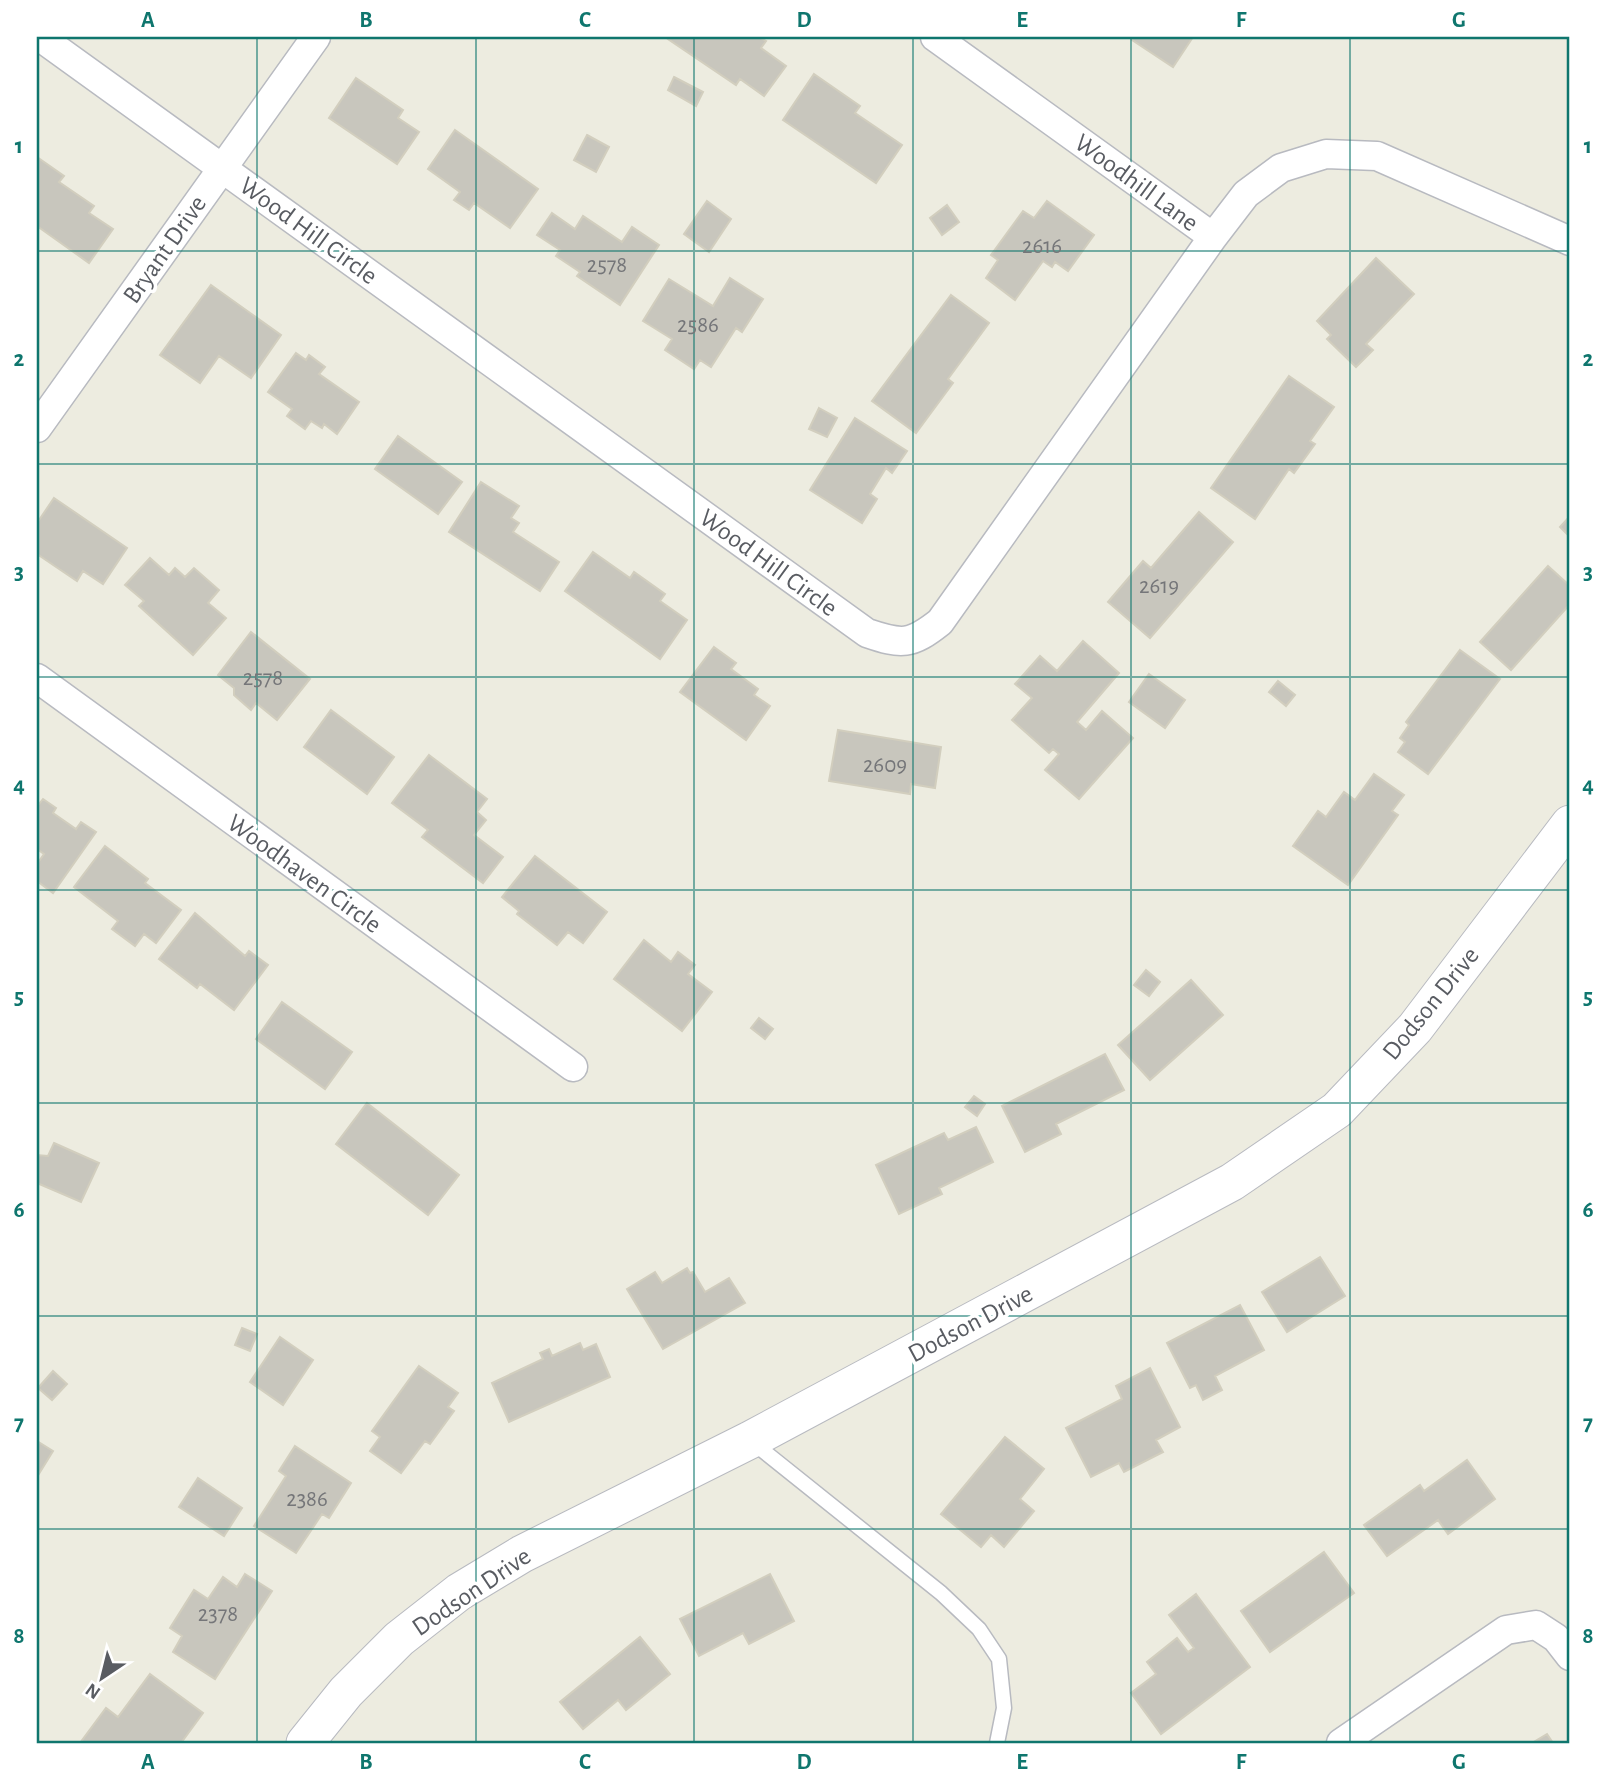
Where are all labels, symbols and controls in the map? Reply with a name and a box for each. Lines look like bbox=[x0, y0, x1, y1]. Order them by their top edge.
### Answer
text: A bbox=[141, 9, 155, 32]
text: B bbox=[359, 9, 373, 32]
text: C bbox=[579, 9, 591, 32]
text: D bbox=[796, 9, 812, 32]
text: E bbox=[1016, 9, 1028, 32]
text: F bbox=[1236, 9, 1247, 32]
text: G bbox=[1452, 9, 1466, 32]
street label: Woodhill Lane bbox=[1070, 129, 1203, 236]
text: 1 bbox=[15, 135, 23, 158]
text: 1 bbox=[1584, 135, 1592, 158]
street label: Wood Hill Circle bbox=[235, 172, 382, 289]
street label: Bryant Drive bbox=[118, 191, 211, 308]
house number: 2616 bbox=[1022, 235, 1062, 258]
house number: 2578 bbox=[587, 254, 627, 277]
house number: 2586 bbox=[677, 314, 719, 337]
text: 2 bbox=[14, 348, 25, 371]
text: 2 bbox=[1583, 348, 1594, 371]
street label: Wood Hill Circle bbox=[695, 504, 842, 621]
text: 3 bbox=[14, 561, 24, 584]
text: 3 bbox=[1583, 561, 1593, 584]
house number: 2619 bbox=[1139, 575, 1179, 598]
house number: 2578 bbox=[243, 667, 283, 690]
house number: 2609 bbox=[863, 754, 907, 777]
text: 4 bbox=[13, 774, 25, 797]
text: 4 bbox=[1582, 774, 1594, 797]
street label: Woodhaven Circle bbox=[223, 809, 386, 938]
street label: Dodson Drive bbox=[1378, 942, 1484, 1065]
text: 5 bbox=[14, 986, 24, 1009]
text: 5 bbox=[1583, 986, 1593, 1009]
text: 6 bbox=[13, 1199, 25, 1222]
text: 6 bbox=[1582, 1199, 1594, 1222]
street label: Dodson Drive bbox=[904, 1280, 1037, 1368]
text: 7 bbox=[14, 1412, 24, 1435]
text: 7 bbox=[1583, 1412, 1593, 1435]
house number: 2386 bbox=[286, 1488, 328, 1511]
street label: Dodson Drive bbox=[408, 1543, 536, 1641]
house number: 2378 bbox=[198, 1603, 238, 1626]
text: 8 bbox=[13, 1625, 25, 1648]
text: 8 bbox=[1582, 1625, 1594, 1648]
north arrow bbox=[66, 1644, 136, 1714]
text: N bbox=[82, 1679, 104, 1702]
text: A bbox=[141, 1751, 155, 1774]
text: B bbox=[359, 1751, 373, 1774]
text: C bbox=[579, 1751, 591, 1774]
text: D bbox=[796, 1751, 812, 1774]
text: E bbox=[1016, 1751, 1028, 1774]
text: F bbox=[1236, 1751, 1247, 1774]
text: G bbox=[1452, 1751, 1466, 1774]

